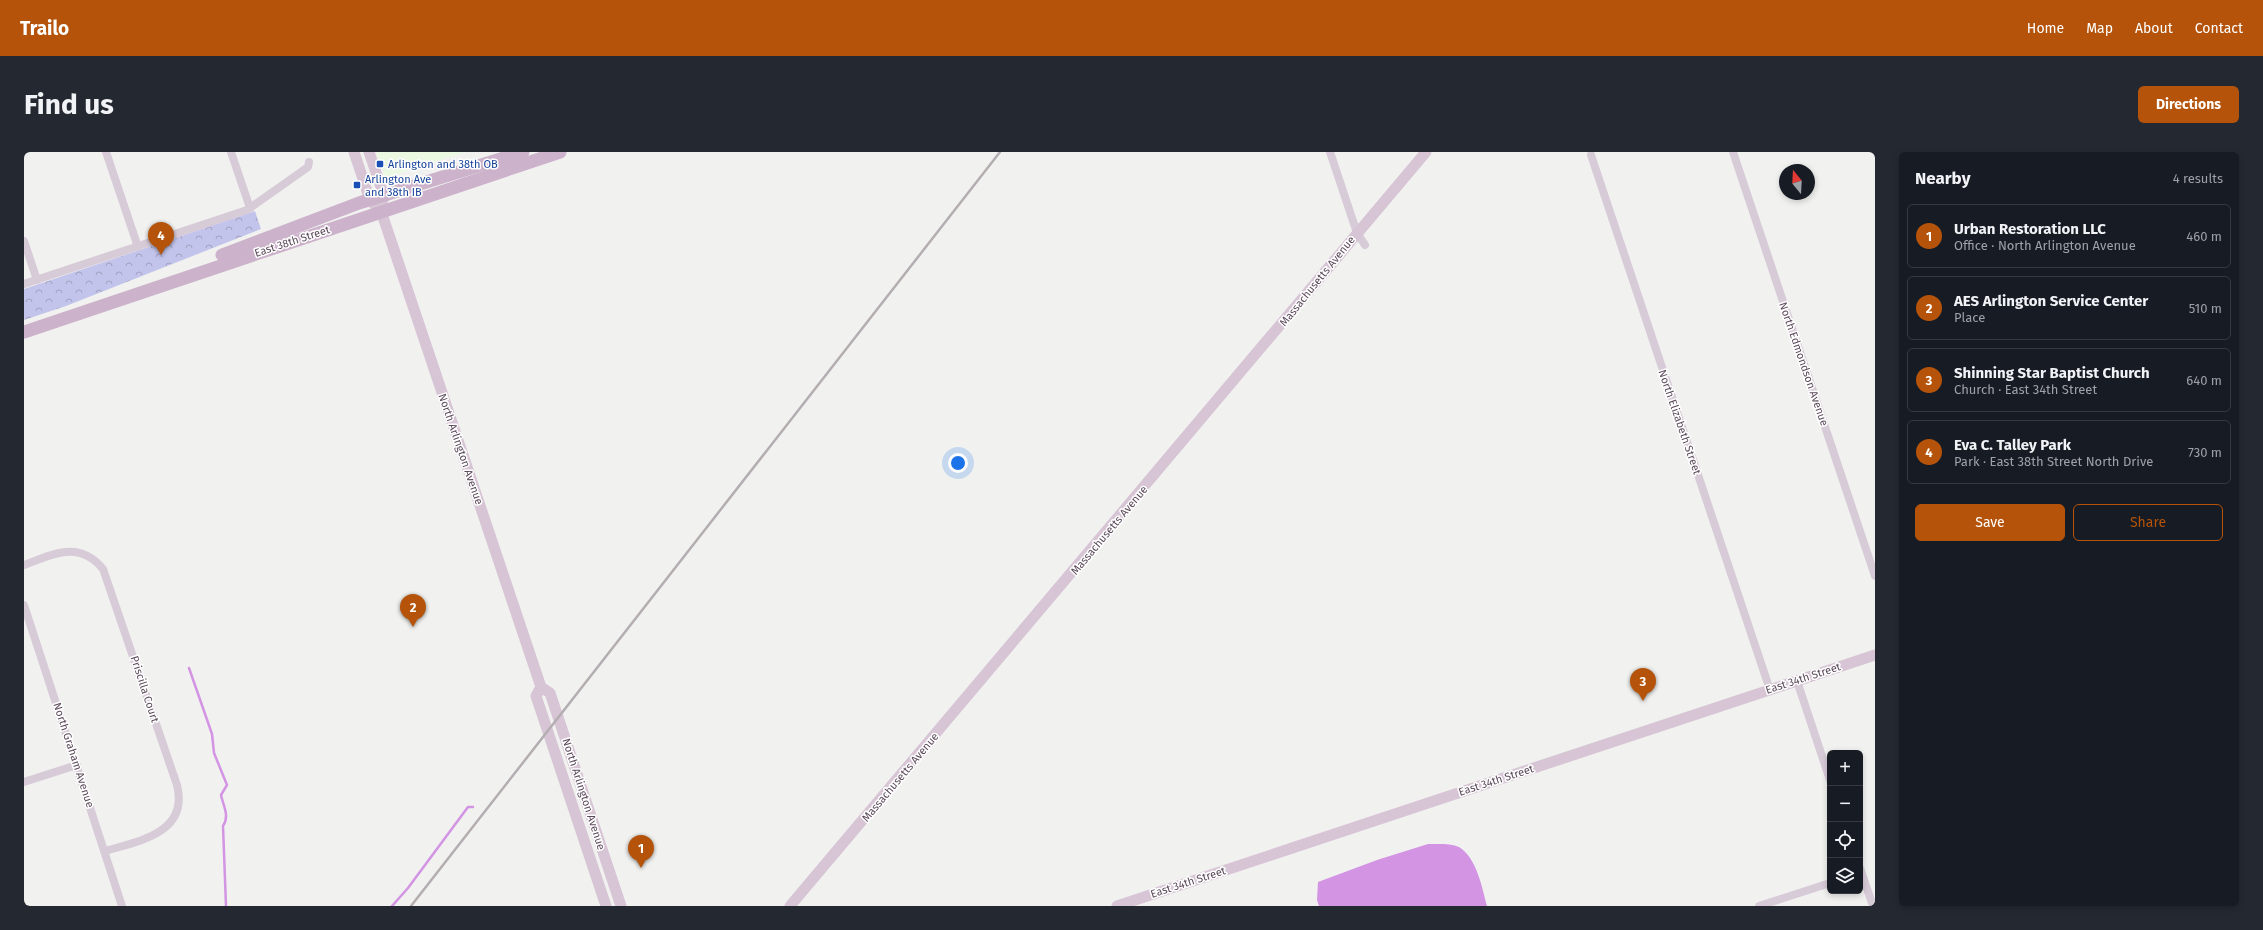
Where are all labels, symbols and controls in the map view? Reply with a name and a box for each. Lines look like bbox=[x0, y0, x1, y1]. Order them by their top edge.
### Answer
text: Trailo bbox=[20, 17, 69, 40]
text: Home bbox=[2027, 20, 2064, 37]
text: Map bbox=[2086, 20, 2113, 37]
text: About bbox=[2135, 20, 2173, 37]
text: Contact bbox=[2195, 20, 2243, 37]
button: Directions bbox=[2138, 86, 2239, 123]
text: Find us bbox=[24, 88, 114, 121]
place label: Arlington and 38th OB bbox=[388, 158, 498, 171]
marker: Arlington and 38th OB bbox=[375, 159, 385, 169]
north arrow bbox=[1779, 164, 1815, 200]
text: Nearby bbox=[1915, 168, 1970, 189]
text: 4 results bbox=[2173, 171, 2223, 186]
place label: Arlington Ave and 38th IB bbox=[365, 173, 431, 199]
marker: Arlington Ave and 38th IB bbox=[352, 180, 362, 190]
text: Urban Restoration LLC bbox=[1954, 220, 2106, 238]
pin: 4 bbox=[148, 222, 174, 255]
street label: East 38th Street bbox=[253, 223, 331, 260]
text: 1 bbox=[1926, 229, 1932, 244]
text: 460 m bbox=[2186, 229, 2222, 244]
street label: Massachusetts Avenue bbox=[1277, 234, 1358, 329]
text: Office · North Arlington Avenue bbox=[1954, 238, 2136, 253]
text: AES Arlington Service Center bbox=[1954, 292, 2148, 310]
street label: North Edmondson Avenue bbox=[1776, 301, 1831, 428]
text: 2 bbox=[1926, 301, 1932, 316]
text: 510 m bbox=[2189, 301, 2222, 316]
text: Place bbox=[1954, 310, 1985, 325]
text: Shinning Star Baptist Church bbox=[1954, 364, 2150, 382]
street label: North Elizabeth Street bbox=[1655, 368, 1704, 476]
text: 3 bbox=[1926, 373, 1932, 388]
text: 640 m bbox=[2186, 373, 2222, 388]
text: Church · East 34th Street bbox=[1954, 382, 2097, 397]
street label: North Arlington Avenue bbox=[435, 392, 486, 506]
text: Eva C. Talley Park bbox=[1954, 436, 2071, 454]
text: 4 bbox=[1925, 445, 1933, 460]
text: 730 m bbox=[2188, 445, 2222, 460]
your location bbox=[948, 453, 968, 473]
text: Park · East 38th Street North Drive bbox=[1954, 454, 2153, 469]
street label: Massachusetts Avenue bbox=[1068, 483, 1150, 577]
button: Save bbox=[1915, 504, 2065, 541]
button: Share bbox=[2073, 504, 2223, 541]
pin: 2 bbox=[400, 594, 426, 627]
street label: Priscilla Court bbox=[128, 654, 161, 724]
street label: East 34th Street bbox=[1764, 660, 1842, 697]
pin: 3 bbox=[1630, 668, 1656, 701]
street label: North Graham Avenue bbox=[50, 701, 97, 809]
street label: Massachusetts Avenue bbox=[859, 730, 941, 824]
street label: North Arlington Avenue bbox=[559, 737, 608, 852]
map controls bbox=[1827, 750, 1863, 894]
button: + bbox=[1827, 750, 1863, 786]
street label: East 34th Street bbox=[1457, 762, 1535, 799]
button: − bbox=[1827, 786, 1863, 822]
button: locate bbox=[1827, 822, 1863, 858]
pin: 1 bbox=[628, 835, 654, 868]
button: layers bbox=[1827, 858, 1863, 894]
street label: East 34th Street bbox=[1149, 864, 1227, 901]

